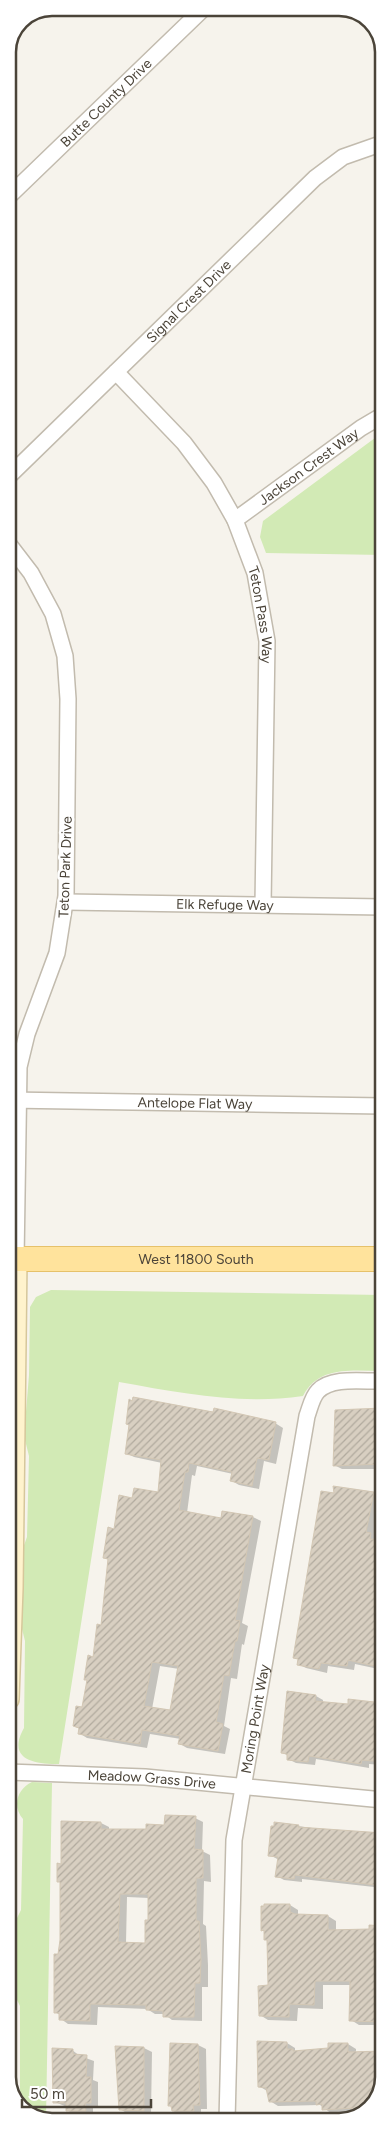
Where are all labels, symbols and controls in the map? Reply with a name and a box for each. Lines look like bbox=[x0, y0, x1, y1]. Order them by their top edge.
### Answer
street label: Butte County Drive bbox=[57, 55, 156, 151]
street label: Signal Crest Drive bbox=[143, 256, 235, 347]
street label: Jackson Crest Way bbox=[255, 424, 363, 509]
street label: Teton Pass Way bbox=[244, 564, 275, 664]
street label: Teton Park Drive bbox=[55, 816, 76, 918]
street label: Elk Refuge Way bbox=[176, 896, 275, 914]
street label: Antelope Flat Way bbox=[137, 1094, 253, 1113]
street label: West 11800 South bbox=[138, 1251, 254, 1268]
street label: Moring Point Way bbox=[238, 1662, 273, 1775]
street label: Meadow Grass Drive bbox=[87, 1767, 217, 1793]
scale bar bbox=[22, 2076, 151, 2108]
text: 50 m bbox=[30, 2085, 65, 2103]

